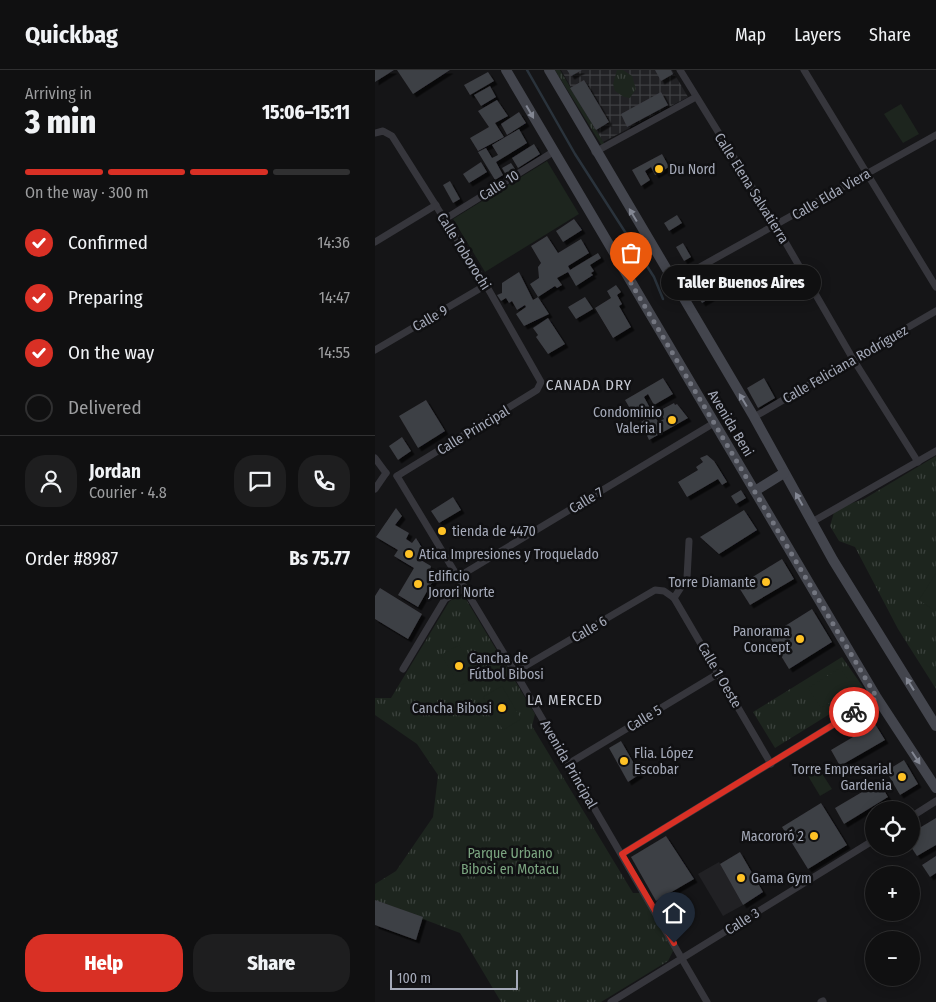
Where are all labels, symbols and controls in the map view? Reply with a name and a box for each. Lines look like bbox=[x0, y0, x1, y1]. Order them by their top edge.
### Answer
text: Quickbag bbox=[25, 21, 118, 49]
text: Map bbox=[735, 24, 766, 46]
text: Layers bbox=[794, 24, 841, 46]
text: Share bbox=[869, 24, 911, 46]
text: Arriving in bbox=[25, 84, 92, 103]
text: 15:06–15:11 bbox=[262, 101, 350, 124]
text: 3 min bbox=[25, 103, 96, 141]
one-way arrow bbox=[526, 106, 535, 119]
street label: Calle Elena Salvatierra bbox=[711, 130, 793, 247]
place label: Du Nord bbox=[669, 161, 716, 178]
marker: Du Nord bbox=[653, 163, 665, 175]
street label: Calle Elda Viera bbox=[789, 165, 874, 224]
street label: Calle 10 bbox=[476, 167, 522, 204]
text: On the way · 300 m bbox=[25, 183, 148, 202]
street label: Calle Toborochi bbox=[433, 209, 494, 293]
one-way arrow bbox=[629, 209, 638, 222]
icon: check bbox=[25, 229, 53, 257]
text: Confirmed bbox=[68, 231, 148, 254]
pin bbox=[610, 232, 652, 283]
text: 14:36 bbox=[317, 233, 350, 252]
icon: bag bbox=[617, 239, 645, 267]
callout: Taller Buenos Aires bbox=[661, 266, 821, 300]
text: Taller Buenos Aires bbox=[677, 273, 805, 292]
icon: check bbox=[25, 284, 53, 312]
text: Preparing bbox=[68, 286, 143, 309]
text: 14:47 bbox=[319, 288, 350, 307]
street label: Calle 9 bbox=[410, 301, 451, 335]
street label: Calle Feliciana Rodríguez bbox=[780, 321, 911, 407]
icon: check bbox=[25, 339, 53, 367]
text: On the way bbox=[68, 341, 154, 364]
text: 14:55 bbox=[318, 343, 350, 362]
district label: CANADA DRY bbox=[546, 376, 632, 394]
street label: Avenida Beni bbox=[704, 387, 757, 460]
one-way arrow bbox=[738, 394, 747, 407]
text: Delivered bbox=[68, 396, 142, 419]
street label: Calle Principal bbox=[434, 402, 513, 459]
place label: Condominio Valeria I bbox=[593, 404, 662, 437]
marker: Condominio Valeria I bbox=[666, 414, 678, 426]
button: person bbox=[25, 455, 77, 507]
button: chat bbox=[234, 455, 286, 507]
button: phone bbox=[298, 455, 350, 507]
text: Jordan bbox=[89, 460, 141, 483]
text: Courier · 4.8 bbox=[89, 483, 167, 502]
street label: Calle 7 bbox=[566, 483, 607, 517]
one-way arrow bbox=[794, 493, 803, 506]
place label: tienda de 4470 bbox=[452, 523, 536, 540]
marker: tienda de 4470 bbox=[436, 525, 448, 537]
place label: Atica Impresiones y Troquelado bbox=[419, 546, 599, 563]
text: Order #8987 bbox=[25, 547, 118, 570]
text: Bs 75.77 bbox=[289, 547, 350, 570]
marker: Atica Impresiones y Troquelado bbox=[403, 548, 415, 560]
place label: Edificio Jorori Norte bbox=[428, 568, 495, 601]
place label: Torre Diamante bbox=[669, 574, 756, 591]
marker: Torre Diamante bbox=[760, 576, 772, 588]
marker: Edificio Jorori Norte bbox=[412, 578, 424, 590]
street label: Calle 6 bbox=[568, 613, 610, 646]
place label: Panorama Concept bbox=[733, 623, 790, 656]
marker: Panorama Concept bbox=[794, 633, 806, 645]
street label: Calle 1 Oeste bbox=[694, 639, 745, 711]
place label: Cancha de Fútbol Bibosi bbox=[469, 650, 544, 683]
marker: Cancha de Fútbol Bibosi bbox=[453, 660, 465, 672]
one-way arrow bbox=[906, 678, 915, 691]
courier bbox=[829, 687, 879, 737]
district label: LA MERCED bbox=[527, 691, 603, 709]
icon: bike bbox=[840, 698, 868, 726]
place label: Cancha Bibosi bbox=[412, 700, 492, 717]
street label: Calle 5 bbox=[624, 701, 665, 735]
marker: Cancha Bibosi bbox=[496, 702, 508, 714]
street label: Avenida Principal bbox=[536, 717, 601, 812]
place label: Flia. López Escobar bbox=[634, 745, 694, 778]
one-way arrow bbox=[912, 751, 921, 765]
marker: Flia. López Escobar bbox=[618, 755, 630, 767]
place label: Torre Empresarial Gardenia bbox=[792, 761, 892, 794]
marker: Torre Empresarial Gardenia bbox=[896, 771, 908, 783]
map controls bbox=[865, 801, 920, 986]
button: locate bbox=[865, 801, 920, 856]
place label: Macororó 2 bbox=[741, 828, 804, 845]
marker: Macororó 2 bbox=[808, 830, 820, 842]
park label: Parque Urbano Bibosi en Motacu bbox=[461, 845, 559, 878]
button: + bbox=[865, 866, 920, 921]
place label: Gama Gym bbox=[751, 870, 812, 887]
marker: Gama Gym bbox=[735, 872, 747, 884]
pin bbox=[653, 892, 695, 943]
icon: home bbox=[660, 899, 688, 927]
street label: Calle 3 bbox=[722, 904, 763, 939]
button: − bbox=[865, 931, 920, 986]
button: Help bbox=[25, 934, 183, 992]
button: Share bbox=[193, 934, 350, 992]
scale bar bbox=[390, 967, 517, 990]
text: 100 m bbox=[397, 970, 431, 987]

